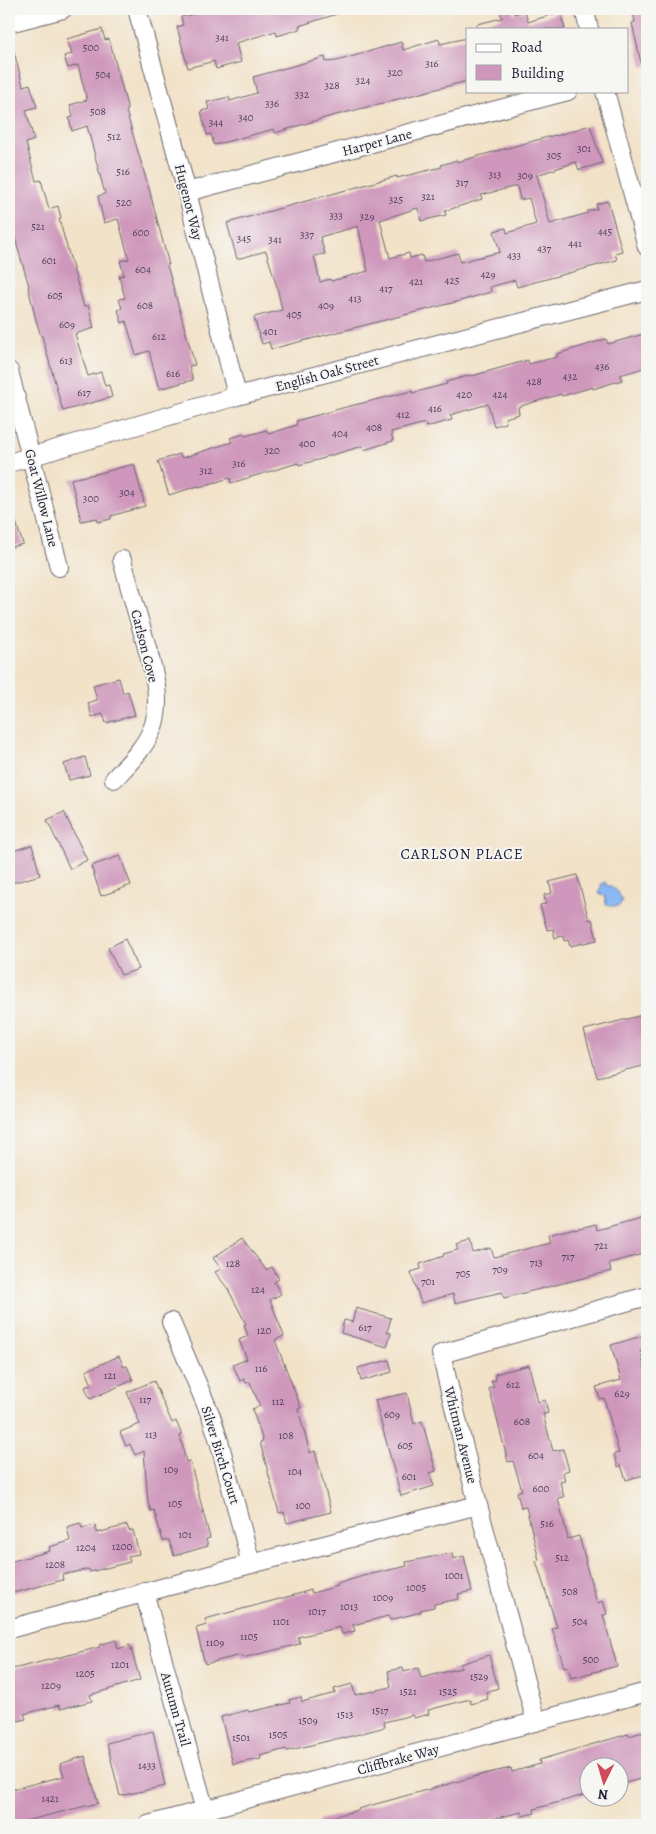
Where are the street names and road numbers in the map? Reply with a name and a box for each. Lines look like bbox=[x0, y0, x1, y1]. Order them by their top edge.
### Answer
street label: Harper Lane bbox=[340, 124, 414, 161]
street label: Hugenot Way bbox=[170, 162, 207, 243]
street label: English Oak Street bbox=[273, 350, 381, 396]
street label: Goat Willow Lane bbox=[20, 447, 63, 549]
street label: Carlson Cove bbox=[126, 608, 163, 685]
street label: Whitman Avenue bbox=[439, 1384, 482, 1486]
street label: Silver Birch Court bbox=[197, 1404, 245, 1507]
street label: Autumn Trail bbox=[156, 1669, 195, 1749]
street label: Cliffbrake Way bbox=[355, 1739, 442, 1780]

